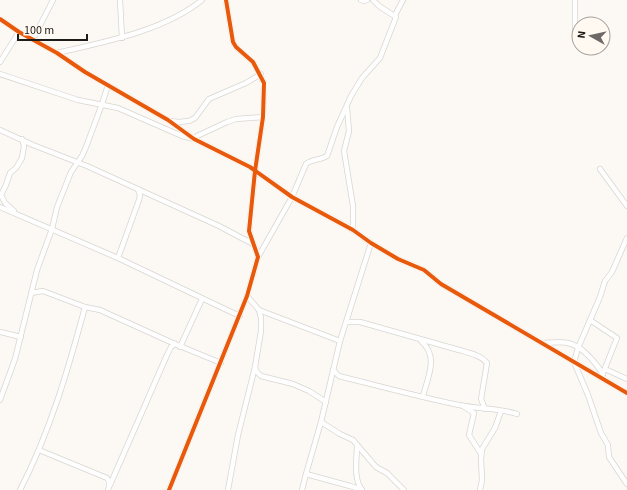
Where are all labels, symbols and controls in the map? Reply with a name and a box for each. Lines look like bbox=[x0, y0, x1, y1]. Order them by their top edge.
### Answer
scale bar bbox=[18, 16, 87, 42]
north arrow bbox=[571, 16, 611, 56]
text: 100 m bbox=[24, 22, 54, 39]
text: N bbox=[574, 30, 590, 39]

